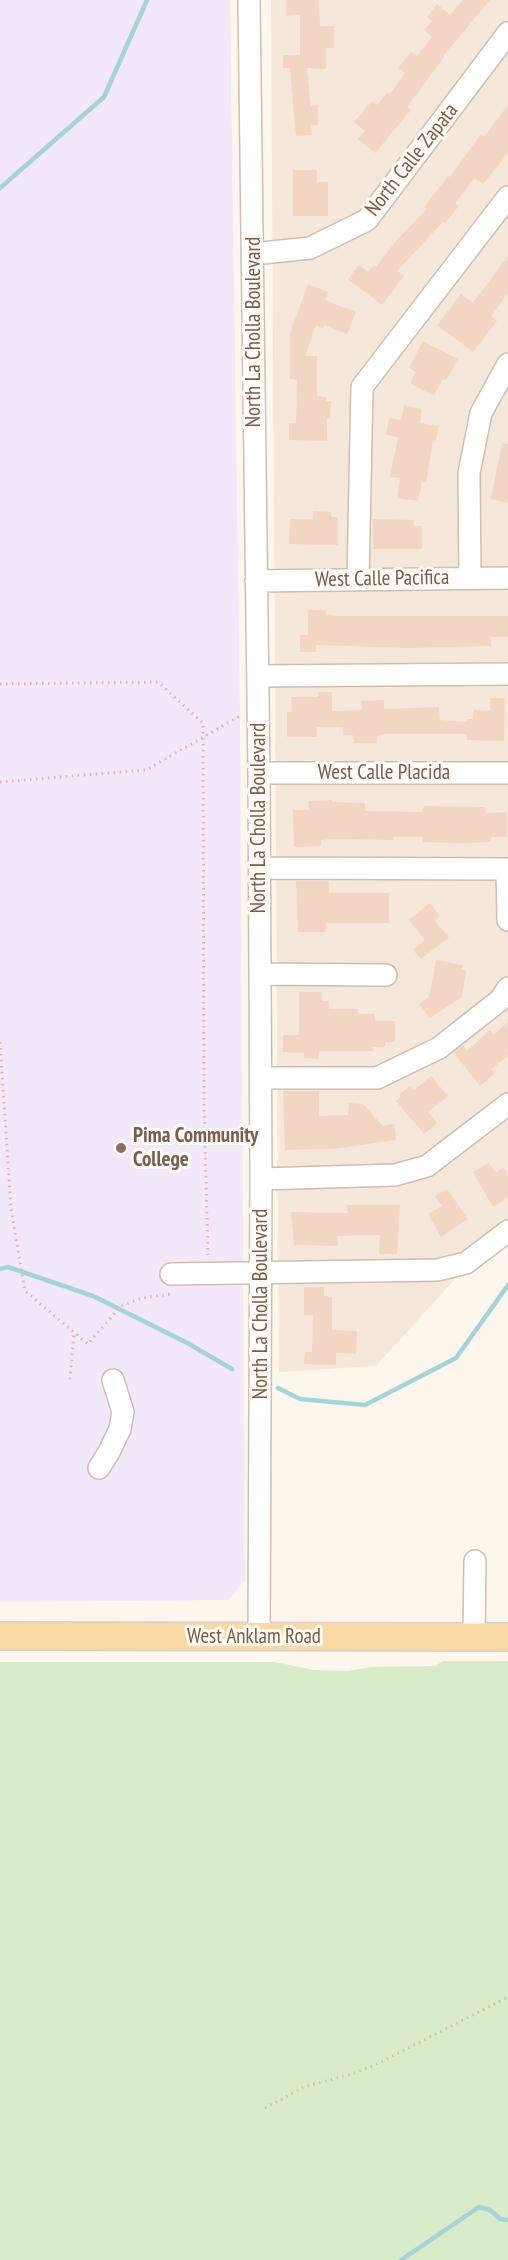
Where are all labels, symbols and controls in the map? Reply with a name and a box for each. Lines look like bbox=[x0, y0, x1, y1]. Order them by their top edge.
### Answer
street label: North Calle Zapata bbox=[360, 99, 464, 221]
street label: North La Cholla Boulevard bbox=[241, 237, 267, 427]
street label: West Calle Pacifica bbox=[315, 565, 449, 593]
street label: North La Cholla Boulevard bbox=[246, 723, 272, 913]
street label: West Calle Placida bbox=[318, 760, 450, 786]
place label: Pima Community College bbox=[133, 1123, 258, 1173]
marker: Pima Community College bbox=[114, 1141, 128, 1155]
street label: North La Cholla Boulevard bbox=[248, 1209, 274, 1399]
street label: West Anklam Road bbox=[187, 1624, 321, 1650]

